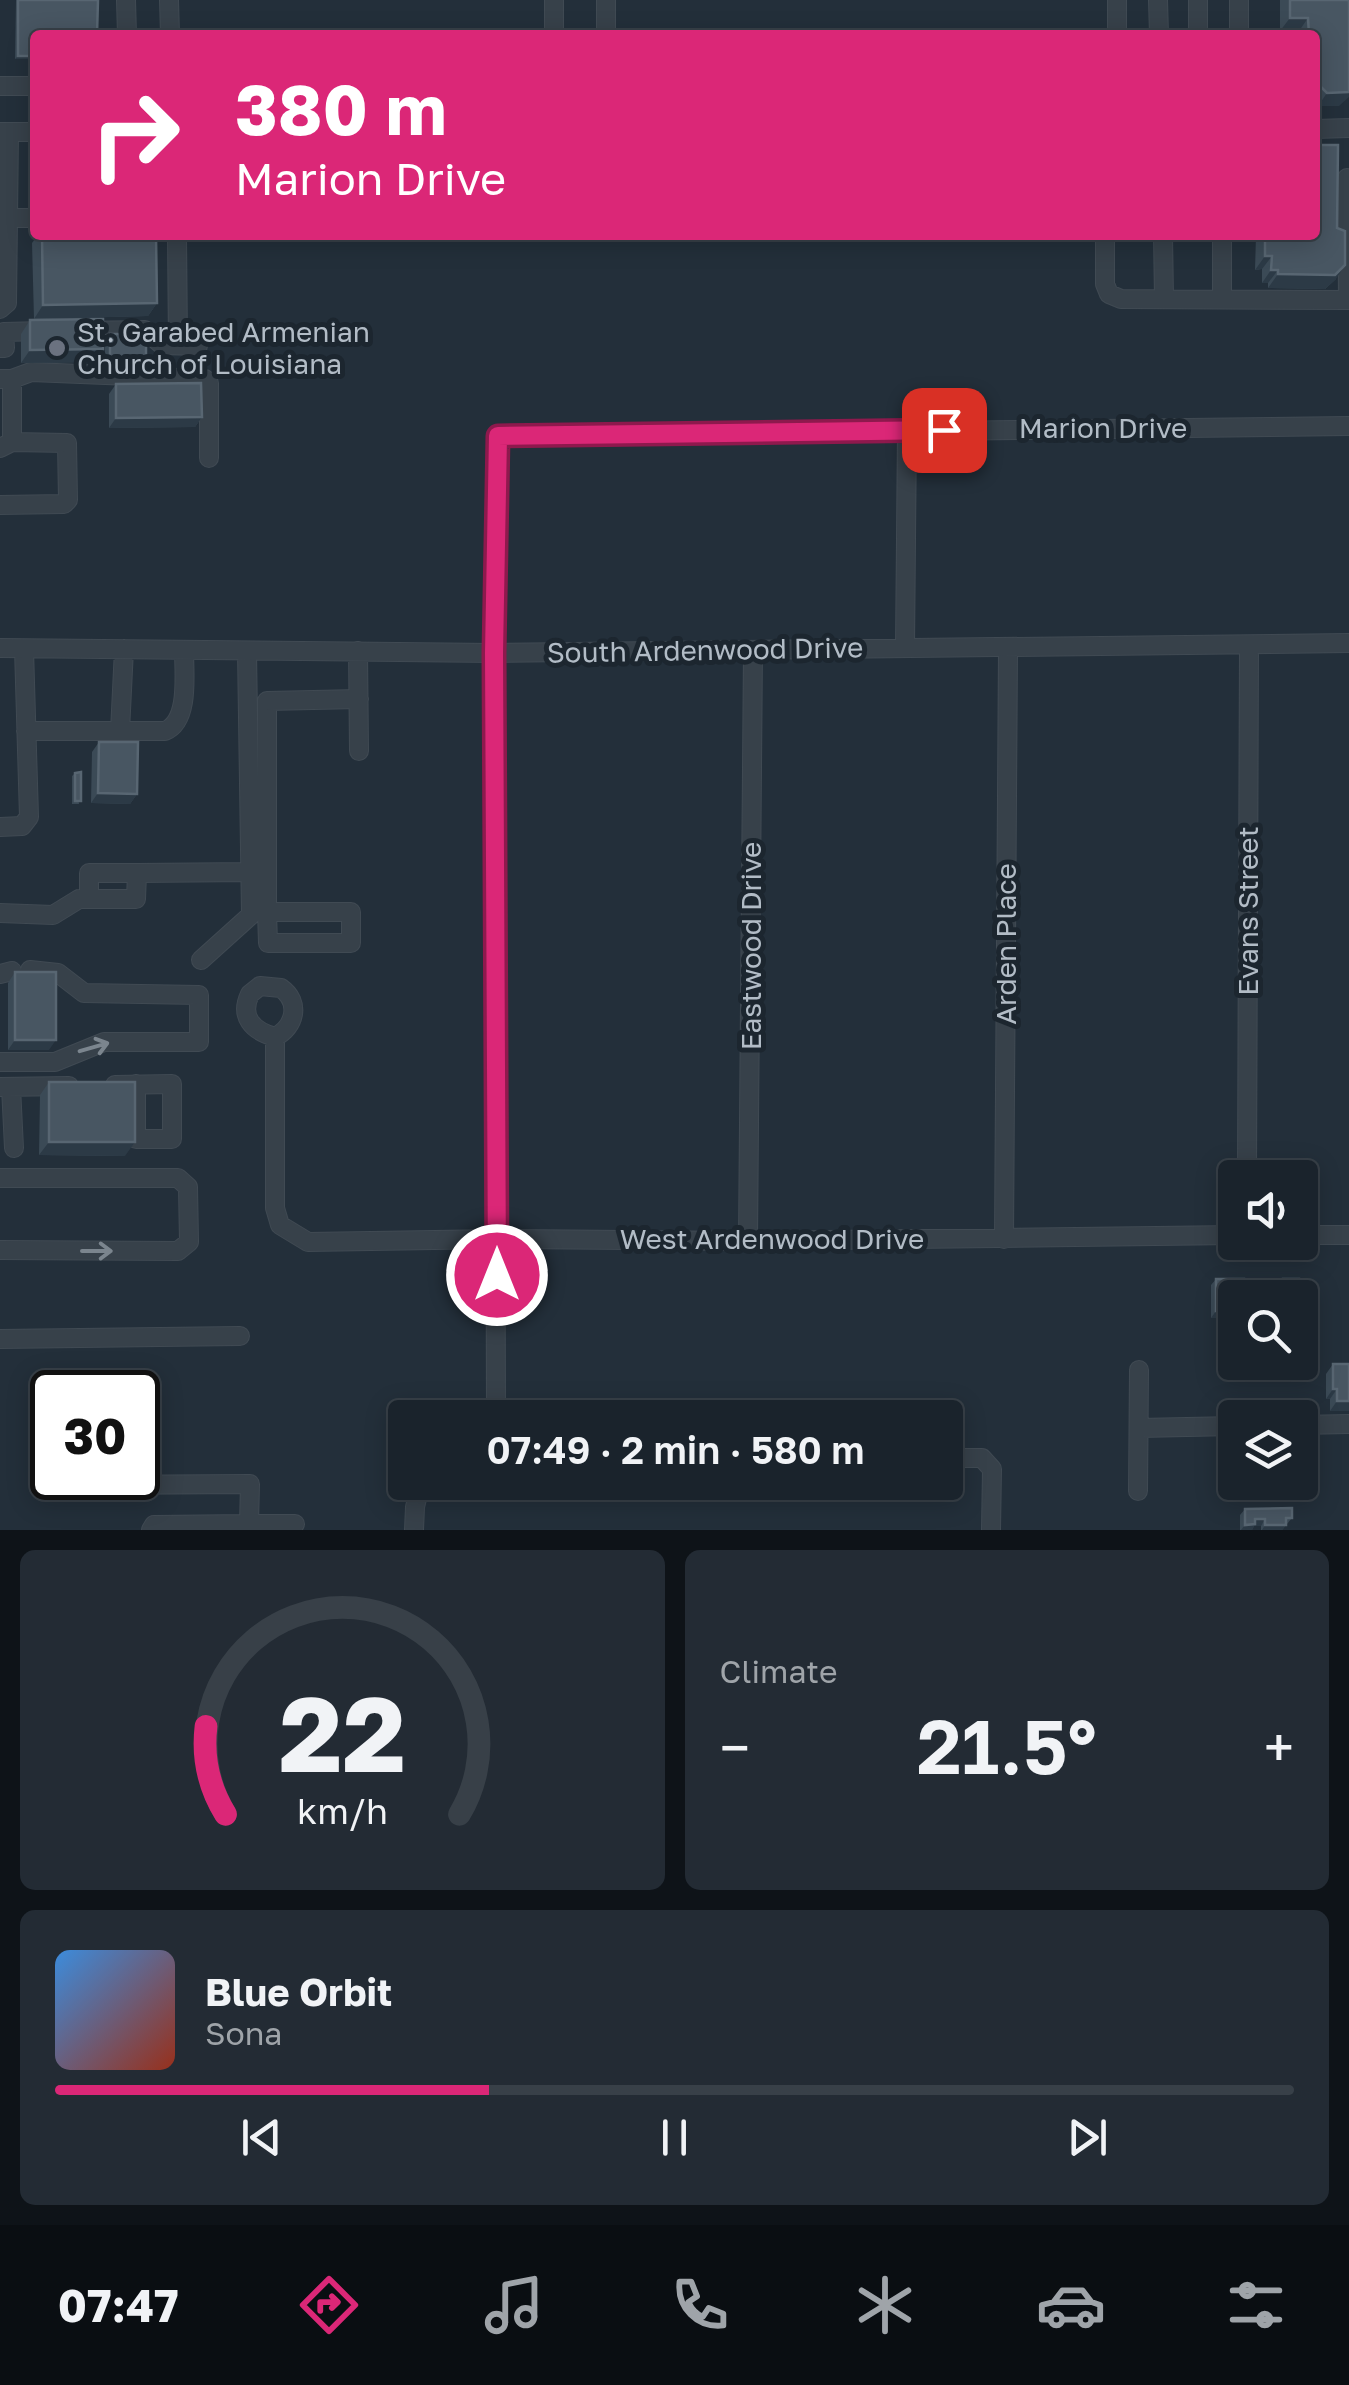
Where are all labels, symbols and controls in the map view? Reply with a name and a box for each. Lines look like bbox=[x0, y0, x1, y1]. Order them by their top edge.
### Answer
text: 380 m bbox=[235, 66, 447, 150]
icon: right bbox=[70, 70, 200, 200]
text: Marion Drive bbox=[235, 151, 506, 205]
place label: St. Garabed Armenian Church of Louisiana bbox=[77, 315, 370, 380]
marker: St. Garabed Armenian Church of Louisiana bbox=[46, 337, 68, 359]
pin bbox=[902, 388, 987, 473]
icon: arrive bbox=[917, 403, 972, 458]
street label: Marion Drive bbox=[1019, 411, 1187, 444]
street label: South Ardenwood Drive bbox=[546, 630, 864, 669]
street label: Evans Street bbox=[1231, 826, 1264, 996]
street label: Eastwood Drive bbox=[734, 842, 767, 1050]
street label: Arden Place bbox=[989, 863, 1022, 1025]
one-way arrow bbox=[78, 1037, 110, 1055]
map controls bbox=[1218, 1160, 1318, 1500]
button: sound bbox=[1218, 1160, 1318, 1260]
street label: West Ardenwood Drive bbox=[620, 1222, 924, 1255]
position arrow bbox=[445, 1223, 549, 1327]
one-way arrow bbox=[80, 1242, 113, 1260]
button: search bbox=[1218, 1280, 1318, 1380]
speed limit sign: 30 bbox=[30, 1370, 160, 1500]
button: layers bbox=[1218, 1400, 1318, 1500]
text: 07:49 · 2 min · 580 m bbox=[486, 1427, 865, 1472]
text: Climate bbox=[720, 1652, 838, 1690]
text: 22 bbox=[279, 1670, 406, 1795]
text: 21.5° bbox=[917, 1700, 1097, 1791]
text: − bbox=[720, 1714, 750, 1780]
text: + bbox=[1264, 1714, 1294, 1780]
text: km/h bbox=[297, 1789, 388, 1832]
text: Blue Orbit bbox=[205, 1969, 392, 2014]
text: Sona bbox=[205, 2014, 282, 2052]
icon: previous bbox=[234, 2110, 289, 2165]
icon: pause bbox=[647, 2110, 702, 2165]
icon: next bbox=[1060, 2110, 1115, 2165]
icon: directions bbox=[294, 2270, 364, 2340]
icon: music bbox=[479, 2270, 549, 2340]
icon: phone bbox=[665, 2270, 735, 2340]
icon: climate bbox=[850, 2270, 920, 2340]
icon: car bbox=[1036, 2270, 1106, 2340]
icon: filters bbox=[1221, 2270, 1291, 2340]
text: 07:47 bbox=[58, 2278, 179, 2332]

